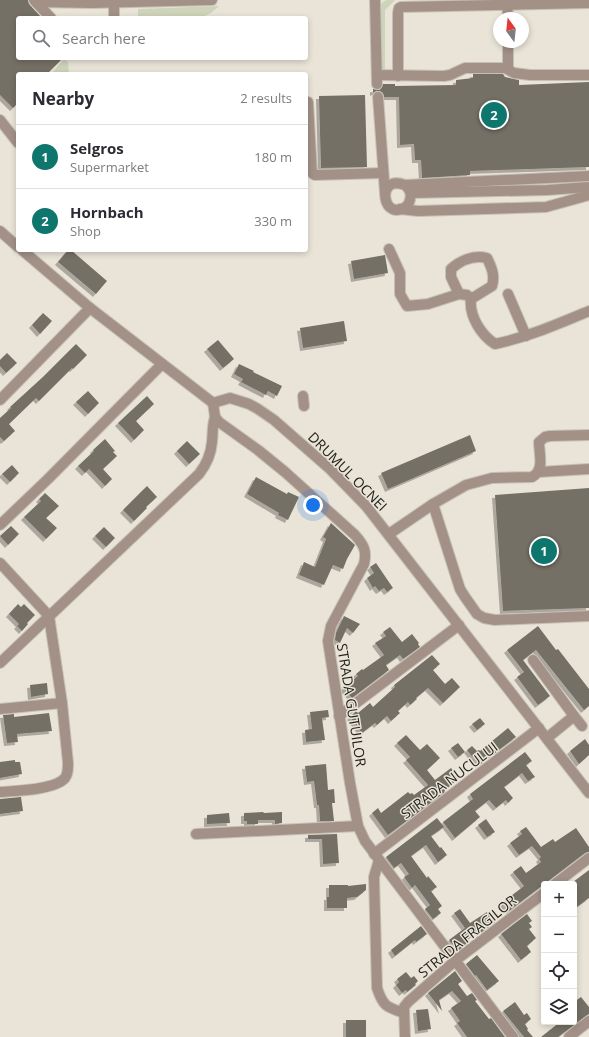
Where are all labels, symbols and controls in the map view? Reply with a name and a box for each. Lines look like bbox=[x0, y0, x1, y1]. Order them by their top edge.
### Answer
north arrow bbox=[493, 12, 529, 48]
search box bbox=[16, 16, 308, 60]
icon: search bbox=[30, 27, 52, 49]
text: Search here bbox=[62, 28, 146, 48]
text: Nearby bbox=[32, 87, 94, 110]
text: 2 results bbox=[240, 89, 292, 107]
pin: 2 bbox=[481, 100, 507, 130]
text: Selgros bbox=[70, 138, 124, 158]
text: 1 bbox=[41, 148, 49, 166]
text: 180 m bbox=[254, 148, 292, 166]
text: Supermarket bbox=[70, 158, 149, 176]
text: Hornbach bbox=[70, 202, 144, 222]
text: 2 bbox=[41, 212, 49, 230]
text: 330 m bbox=[254, 212, 292, 230]
text: Shop bbox=[70, 222, 101, 240]
street label: DRUMUL OCNEI bbox=[304, 427, 392, 515]
your location bbox=[303, 495, 323, 515]
pin: 1 bbox=[531, 536, 557, 566]
street label: STRADA GUTUILOR bbox=[333, 642, 371, 768]
street label: STRADA NUCULUI bbox=[397, 737, 501, 823]
map controls bbox=[541, 881, 577, 1025]
button: + bbox=[541, 881, 577, 917]
street label: STRADA FRAGILOR bbox=[414, 890, 520, 982]
button: − bbox=[541, 917, 577, 953]
button: locate bbox=[541, 953, 577, 989]
button: layers bbox=[541, 989, 577, 1025]

